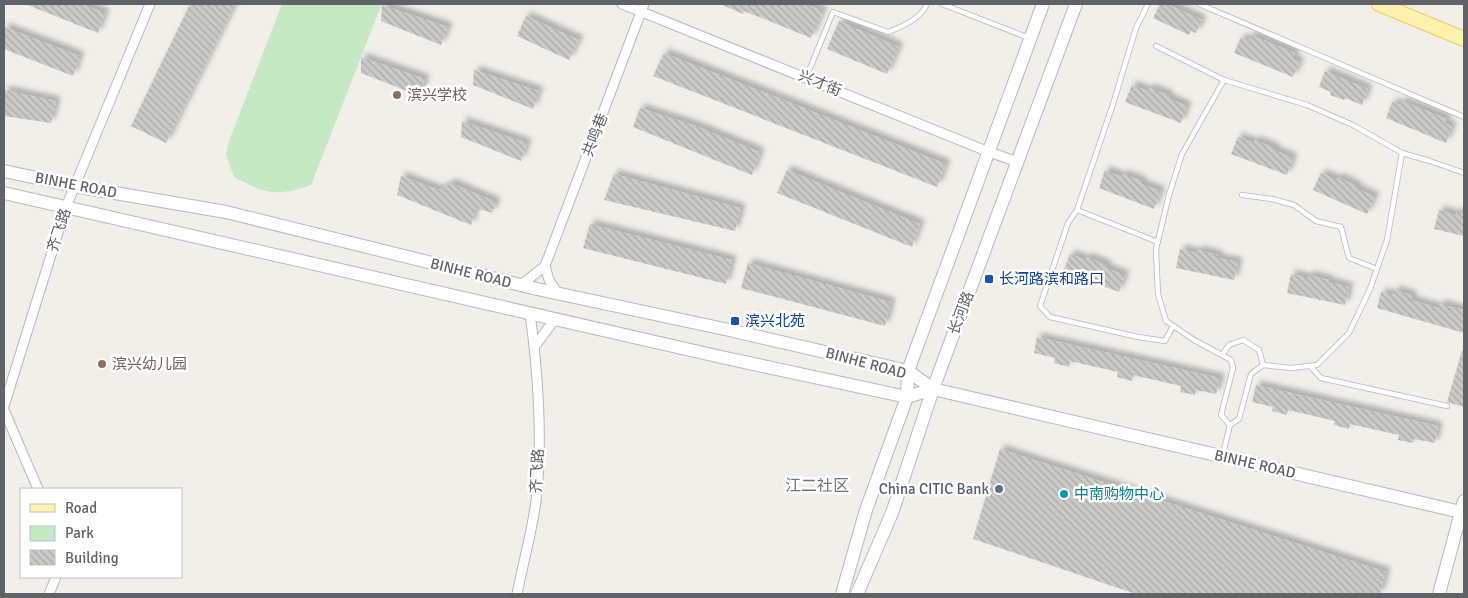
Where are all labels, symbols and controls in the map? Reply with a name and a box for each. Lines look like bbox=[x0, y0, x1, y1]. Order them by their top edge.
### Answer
street label: 兴才街 bbox=[796, 66, 844, 100]
place label: 滨兴学校 bbox=[407, 86, 467, 104]
marker: 滨兴学校 bbox=[391, 89, 403, 101]
street label: 共鸣巷 bbox=[579, 111, 611, 159]
street label: BINHE ROAD bbox=[34, 168, 118, 202]
street label: 齐飞路 bbox=[43, 206, 75, 254]
street label: BINHE ROAD bbox=[429, 254, 513, 292]
place label: 长河路滨和路口 bbox=[999, 270, 1104, 288]
marker: 长河路滨和路口 bbox=[983, 273, 995, 285]
street label: 长河路 bbox=[945, 289, 977, 337]
place label: 滨兴北苑 bbox=[745, 312, 805, 330]
marker: 滨兴北苑 bbox=[729, 315, 741, 327]
street label: BINHE ROAD bbox=[824, 344, 908, 382]
place label: 滨兴幼儿园 bbox=[112, 355, 187, 373]
marker: 滨兴幼儿园 bbox=[96, 358, 108, 370]
street label: BINHE ROAD bbox=[1213, 446, 1297, 482]
street label: 齐飞路 bbox=[527, 448, 547, 494]
district label: 江二社区 bbox=[785, 476, 849, 496]
place label: China CITIC Bank bbox=[879, 480, 989, 498]
marker: China CITIC Bank bbox=[993, 483, 1005, 495]
place label: 中南购物中心 bbox=[1074, 485, 1164, 503]
legend bbox=[20, 488, 182, 578]
marker: 中南购物中心 bbox=[1058, 488, 1070, 500]
text: Road bbox=[65, 499, 97, 517]
text: Park bbox=[65, 524, 94, 542]
text: Building bbox=[65, 549, 119, 567]

